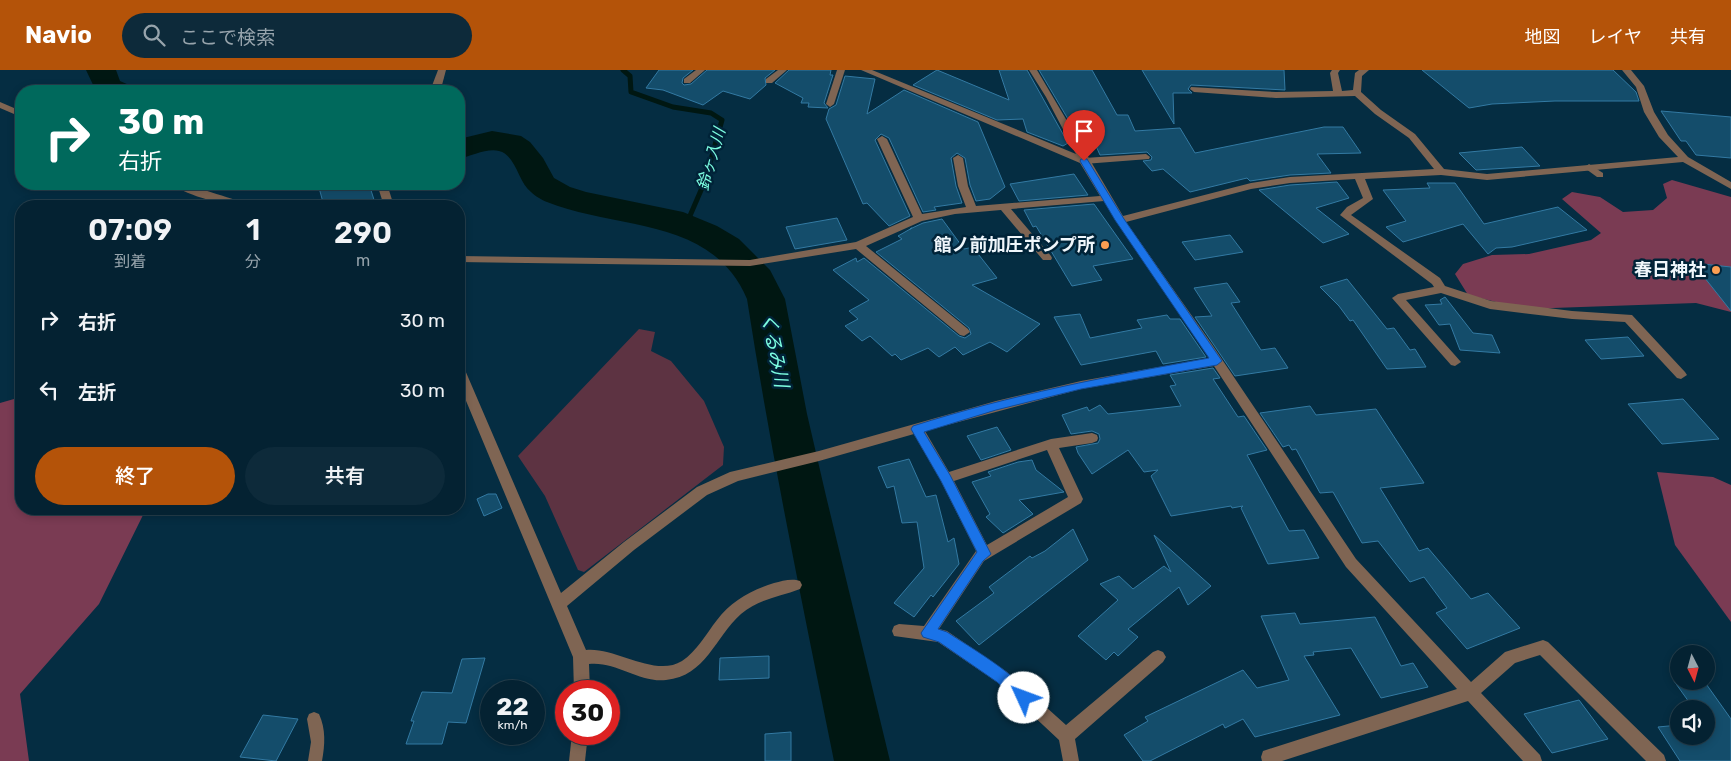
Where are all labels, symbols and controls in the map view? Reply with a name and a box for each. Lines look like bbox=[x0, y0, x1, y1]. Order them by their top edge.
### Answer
search box bbox=[122, 13, 472, 58]
text: Navio bbox=[25, 21, 92, 49]
icon: search bbox=[140, 21, 168, 49]
text: ここで検索 bbox=[180, 26, 275, 49]
text: 地図 bbox=[1525, 26, 1561, 48]
text: レイヤ bbox=[1589, 26, 1642, 48]
text: 共有 bbox=[1670, 26, 1706, 48]
text: 30 m bbox=[118, 101, 204, 143]
icon: right bbox=[35, 105, 100, 170]
pin bbox=[1063, 110, 1105, 161]
icon: arrive bbox=[1070, 117, 1098, 145]
water label: 鈴ヶ入川 bbox=[693, 124, 730, 192]
text: 右折 bbox=[118, 148, 162, 175]
text: 07:09 bbox=[88, 212, 172, 248]
text: 1 bbox=[246, 212, 260, 248]
text: 290 bbox=[334, 215, 392, 251]
place label: 館ノ前加圧ポンプ所 bbox=[934, 234, 1095, 256]
marker: 館ノ前加圧ポンプ所 bbox=[1099, 239, 1111, 251]
text: m bbox=[356, 251, 370, 270]
text: 到着 bbox=[114, 252, 146, 271]
text: 分 bbox=[245, 252, 261, 271]
place label: 春日神社 bbox=[1634, 259, 1706, 281]
marker: 春日神社 bbox=[1710, 264, 1722, 276]
icon: right bbox=[35, 306, 63, 334]
text: 30 m bbox=[400, 309, 445, 332]
text: 右折 bbox=[78, 311, 116, 334]
water label: くるみ川 bbox=[756, 311, 794, 391]
icon: left bbox=[35, 376, 63, 404]
text: 30 m bbox=[400, 379, 445, 402]
text: 左折 bbox=[78, 381, 116, 404]
button: 終了 bbox=[35, 447, 235, 505]
button: 共有 bbox=[245, 447, 445, 505]
north arrow bbox=[1670, 645, 1715, 690]
map controls bbox=[1670, 645, 1715, 745]
position arrow bbox=[997, 671, 1049, 723]
speed limit sign: 30 bbox=[555, 680, 620, 745]
text: 22 bbox=[496, 692, 529, 721]
button: sound bbox=[1670, 700, 1715, 745]
text: km/h bbox=[498, 718, 527, 732]

